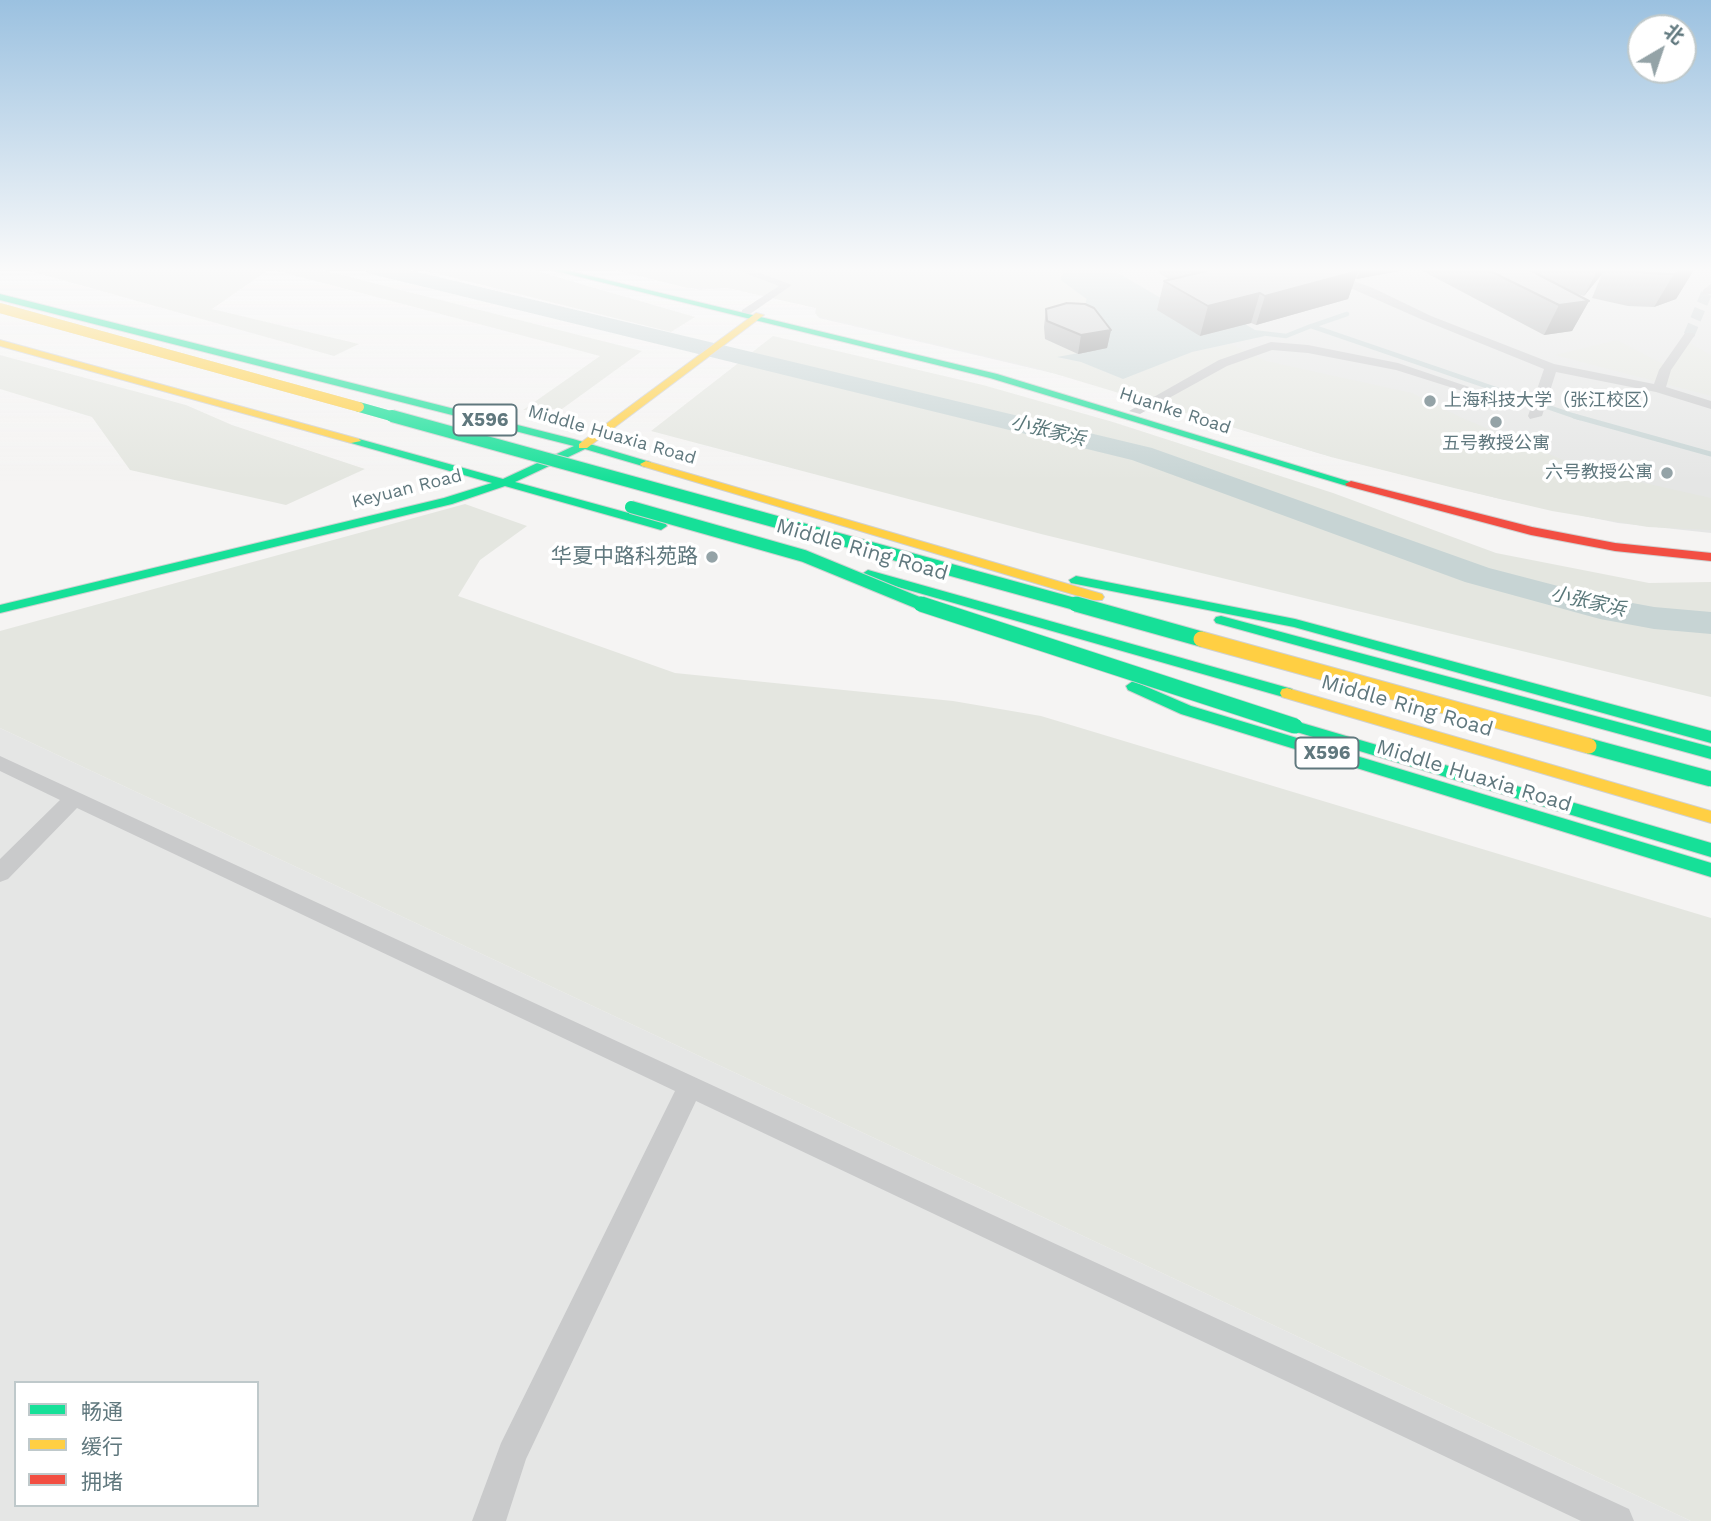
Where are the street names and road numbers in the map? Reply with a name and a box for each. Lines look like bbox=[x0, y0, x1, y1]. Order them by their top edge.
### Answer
street label: Huanke Road bbox=[1117, 383, 1233, 439]
street label: Middle Huaxia Road bbox=[526, 401, 698, 469]
road number: X596 bbox=[454, 404, 516, 436]
street label: Keyuan Road bbox=[350, 465, 464, 513]
street label: Middle Ring Road bbox=[773, 513, 951, 587]
street label: Middle Ring Road bbox=[1318, 669, 1496, 743]
street label: Middle Huaxia Road bbox=[1373, 734, 1575, 818]
road number: X596 bbox=[1296, 738, 1358, 768]

